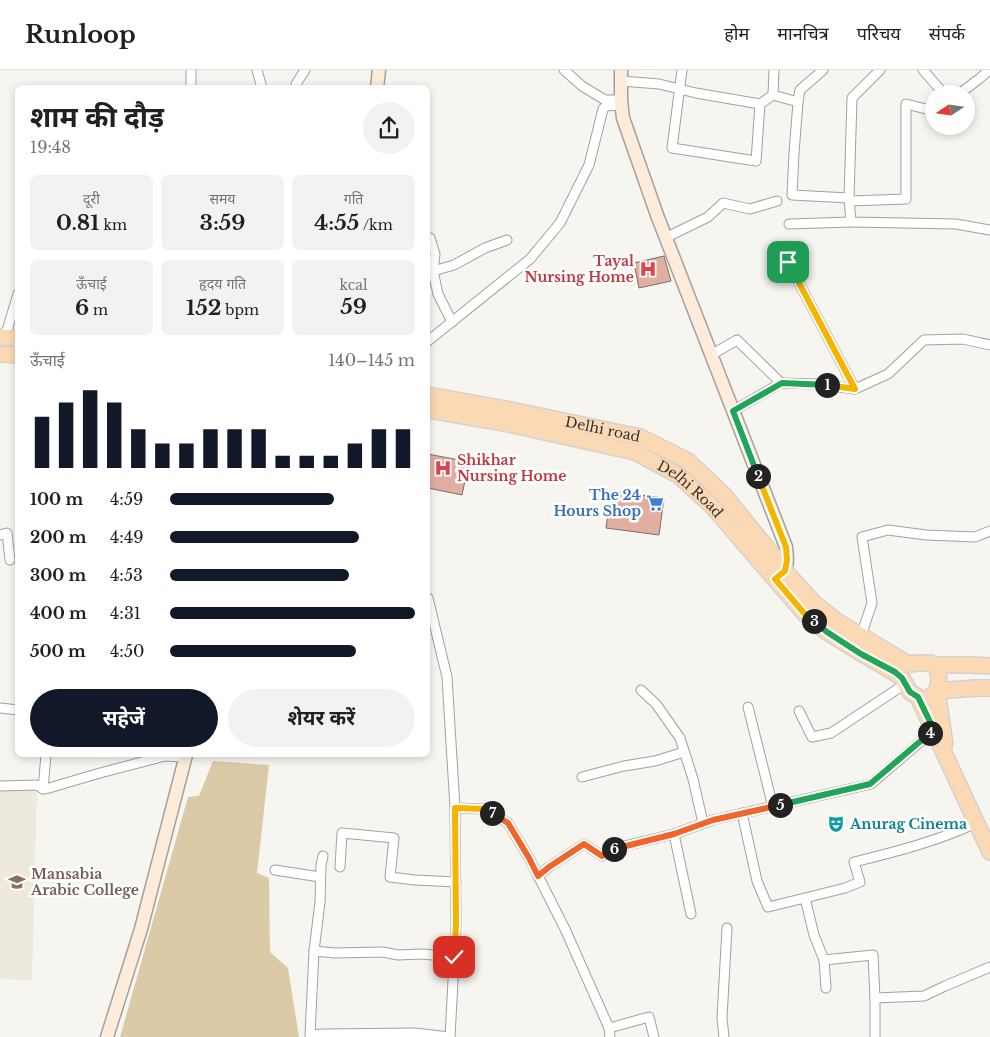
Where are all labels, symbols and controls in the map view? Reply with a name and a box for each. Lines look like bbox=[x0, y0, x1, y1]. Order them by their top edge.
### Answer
text: Runloop bbox=[25, 20, 136, 49]
text: होम bbox=[724, 23, 749, 45]
text: मानचित्र bbox=[777, 23, 829, 45]
text: परिचय bbox=[857, 23, 901, 45]
text: संपर्क bbox=[929, 23, 965, 45]
north arrow bbox=[925, 85, 975, 135]
map controls bbox=[925, 85, 975, 135]
text: शाम की दौड़ bbox=[30, 100, 164, 135]
button: share bbox=[363, 102, 415, 154]
text: 19:48 bbox=[30, 137, 71, 157]
text: दूरी bbox=[83, 190, 100, 208]
text: समय bbox=[210, 190, 235, 208]
text: गति bbox=[344, 190, 363, 208]
text: 0.81 bbox=[56, 210, 99, 236]
text: 3:59 bbox=[200, 210, 246, 236]
text: 4:55 bbox=[314, 210, 359, 236]
text: km bbox=[99, 216, 127, 234]
text: /km bbox=[359, 216, 393, 234]
pin bbox=[767, 241, 809, 283]
icon: arrive bbox=[774, 248, 802, 276]
place label: Tayal Nursing Home bbox=[525, 252, 634, 286]
hospital icon: Tayal Nursing Home bbox=[638, 259, 658, 279]
text: ऊँचाई bbox=[76, 275, 107, 293]
text: हृदय गति bbox=[199, 275, 246, 293]
text: kcal bbox=[340, 276, 367, 294]
text: 59 bbox=[340, 294, 367, 320]
text: 6 bbox=[75, 295, 89, 321]
text: 152 bbox=[186, 295, 221, 321]
text: m bbox=[89, 301, 108, 319]
text: bpm bbox=[221, 301, 259, 319]
text: ऊँचाई bbox=[30, 350, 65, 370]
text: 140–145 m bbox=[328, 350, 415, 370]
pin: 1 bbox=[814, 372, 840, 398]
text: 1 bbox=[824, 376, 831, 394]
street label: Delhi road bbox=[563, 413, 642, 446]
place label: Shikhar Nursing Home bbox=[457, 451, 566, 485]
street label: Delhi Road bbox=[654, 456, 727, 522]
hospital icon: Shikhar Nursing Home bbox=[433, 458, 453, 478]
pin: 2 bbox=[746, 464, 770, 488]
text: 2 bbox=[754, 467, 763, 485]
place label: The 24 Hours Shop bbox=[553, 486, 641, 520]
text: 100 m bbox=[30, 489, 83, 509]
text: 4:59 bbox=[110, 489, 143, 509]
supermarket icon: The 24 Hours Shop bbox=[645, 493, 665, 513]
text: 200 m bbox=[30, 527, 87, 547]
text: 4:49 bbox=[110, 527, 144, 547]
text: 300 m bbox=[30, 565, 86, 585]
text: 4:53 bbox=[110, 565, 143, 585]
text: 400 m bbox=[30, 603, 87, 623]
text: 4:31 bbox=[110, 603, 141, 623]
pin: 3 bbox=[802, 608, 826, 634]
text: 3 bbox=[810, 612, 819, 630]
text: 500 m bbox=[30, 641, 86, 661]
text: 4:50 bbox=[110, 641, 144, 661]
button: सहेजें bbox=[30, 689, 218, 747]
button: शेयर करें bbox=[228, 689, 415, 747]
pin: 4 bbox=[918, 720, 942, 746]
text: 4 bbox=[926, 724, 935, 742]
pin: 5 bbox=[768, 792, 792, 818]
text: 5 bbox=[776, 796, 785, 814]
pin: 7 bbox=[480, 800, 504, 826]
text: 7 bbox=[489, 804, 496, 822]
theatre icon: Anurag Cinema bbox=[826, 814, 846, 834]
place label: Anurag Cinema bbox=[849, 815, 967, 833]
pin: 6 bbox=[602, 836, 626, 862]
text: 6 bbox=[610, 840, 619, 858]
place label: Mansabia Arabic College bbox=[30, 865, 139, 899]
school or university icon: Mansabia Arabic College bbox=[7, 872, 27, 892]
pin bbox=[433, 936, 475, 978]
icon: check bbox=[440, 943, 468, 971]

